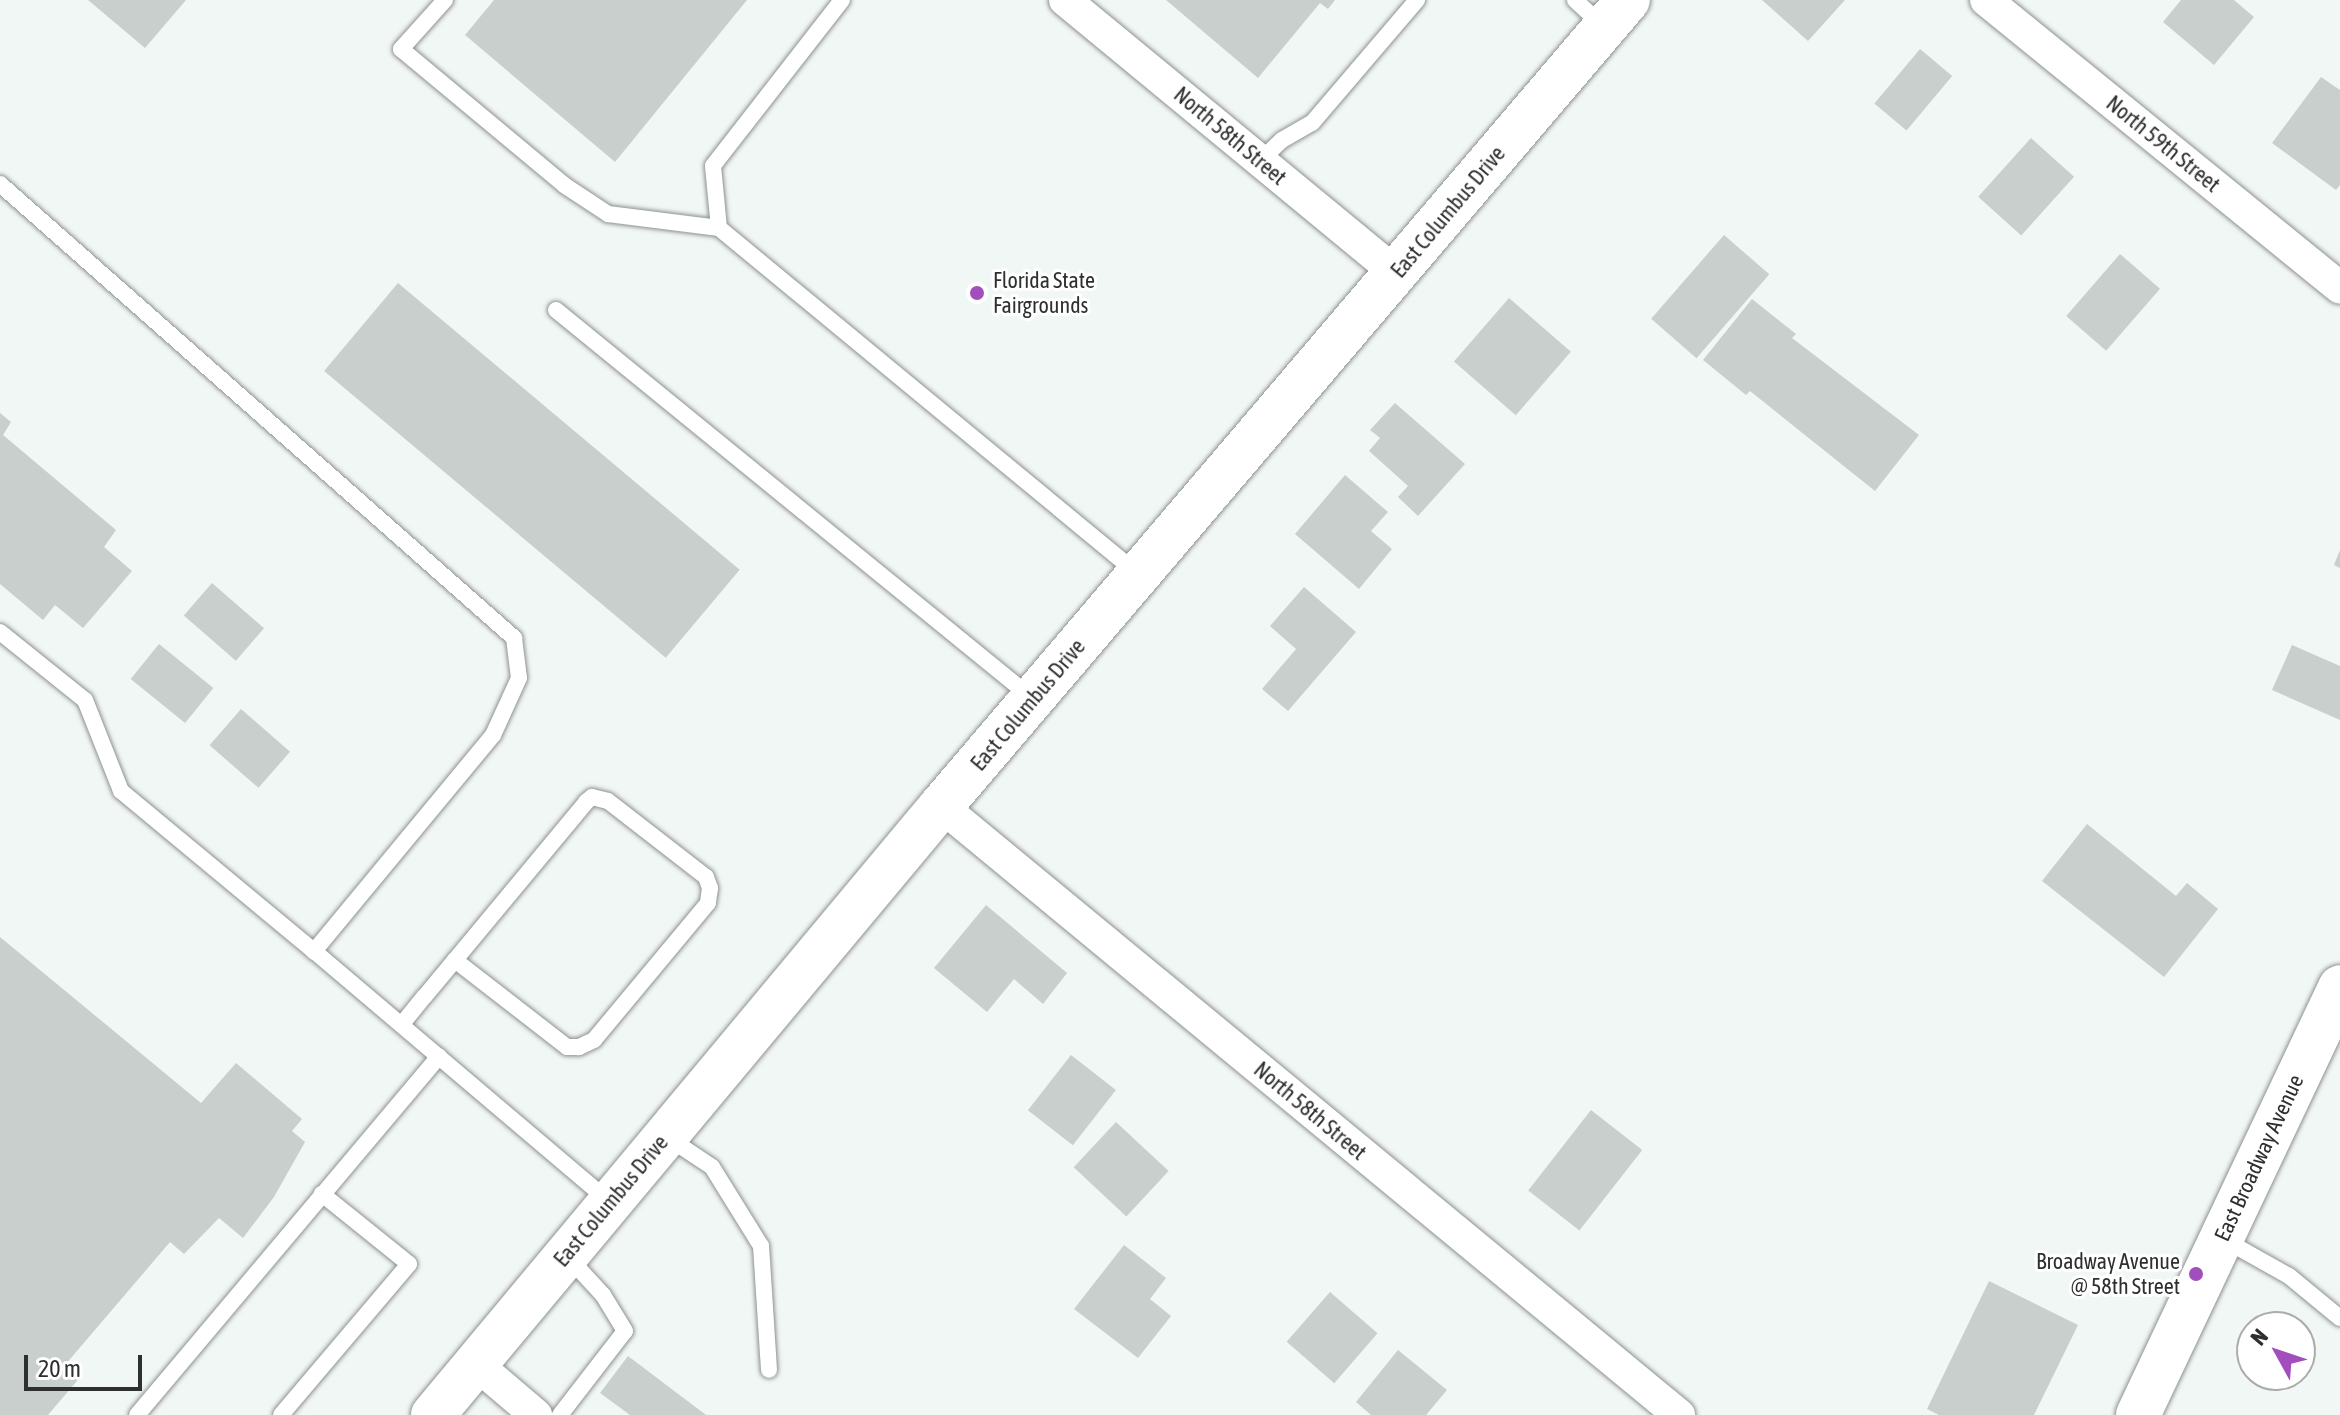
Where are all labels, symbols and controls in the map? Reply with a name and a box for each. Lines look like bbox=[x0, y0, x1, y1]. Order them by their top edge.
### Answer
street label: North 58th Street bbox=[1168, 81, 1292, 191]
street label: North 59th Street bbox=[2101, 90, 2225, 198]
street label: East Columbus Drive bbox=[1385, 141, 1511, 283]
place label: Florida State Fairgrounds bbox=[993, 267, 1095, 318]
marker: Florida State Fairgrounds bbox=[968, 284, 986, 302]
street label: East Columbus Drive bbox=[965, 634, 1091, 776]
street label: North 58th Street bbox=[1248, 1056, 1372, 1166]
street label: East Broadway Avenue bbox=[2209, 1071, 2309, 1245]
street label: East Columbus Drive bbox=[548, 1130, 674, 1272]
place label: Broadway Avenue @ 58th Street bbox=[2036, 1248, 2180, 1300]
marker: Broadway Avenue @ 58th Street bbox=[2187, 1265, 2205, 1283]
north arrow bbox=[2236, 1311, 2316, 1391]
text: N bbox=[2245, 1324, 2273, 1350]
scale bar bbox=[28, 1339, 146, 1389]
text: 20 m bbox=[38, 1355, 81, 1382]

